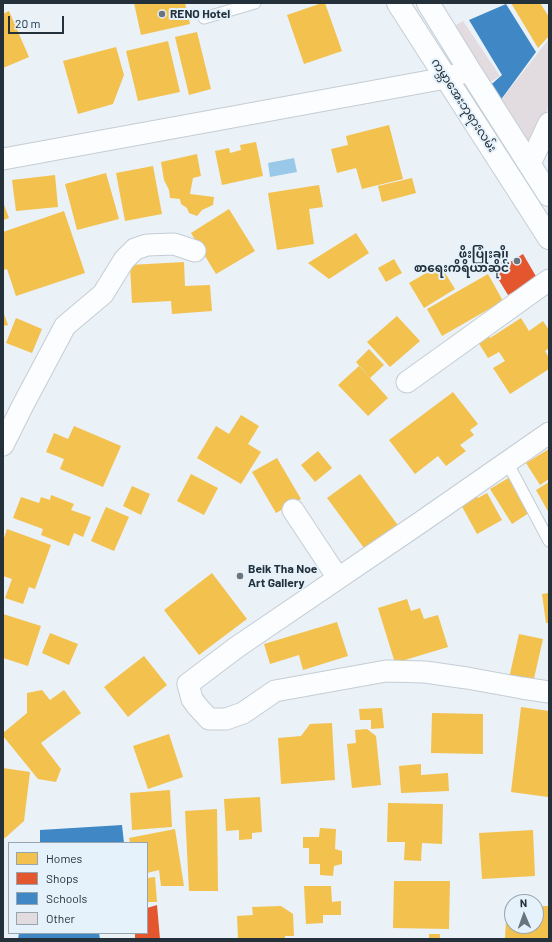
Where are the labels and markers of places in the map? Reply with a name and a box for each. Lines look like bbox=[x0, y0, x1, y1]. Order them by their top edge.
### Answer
place label: RENO Hotel bbox=[170, 7, 230, 21]
marker: RENO Hotel bbox=[157, 9, 167, 19]
place label: ဖိုးပြုံးချို စာရေးကိရိယာဆိုင် bbox=[414, 247, 509, 275]
marker: ဖိုးပြုံးချို စာရေးကိရိယာဆိုင် bbox=[512, 256, 522, 266]
place label: Beik Tha Noe Art Gallery bbox=[248, 562, 317, 590]
marker: Beik Tha Noe Art Gallery bbox=[235, 571, 245, 581]

